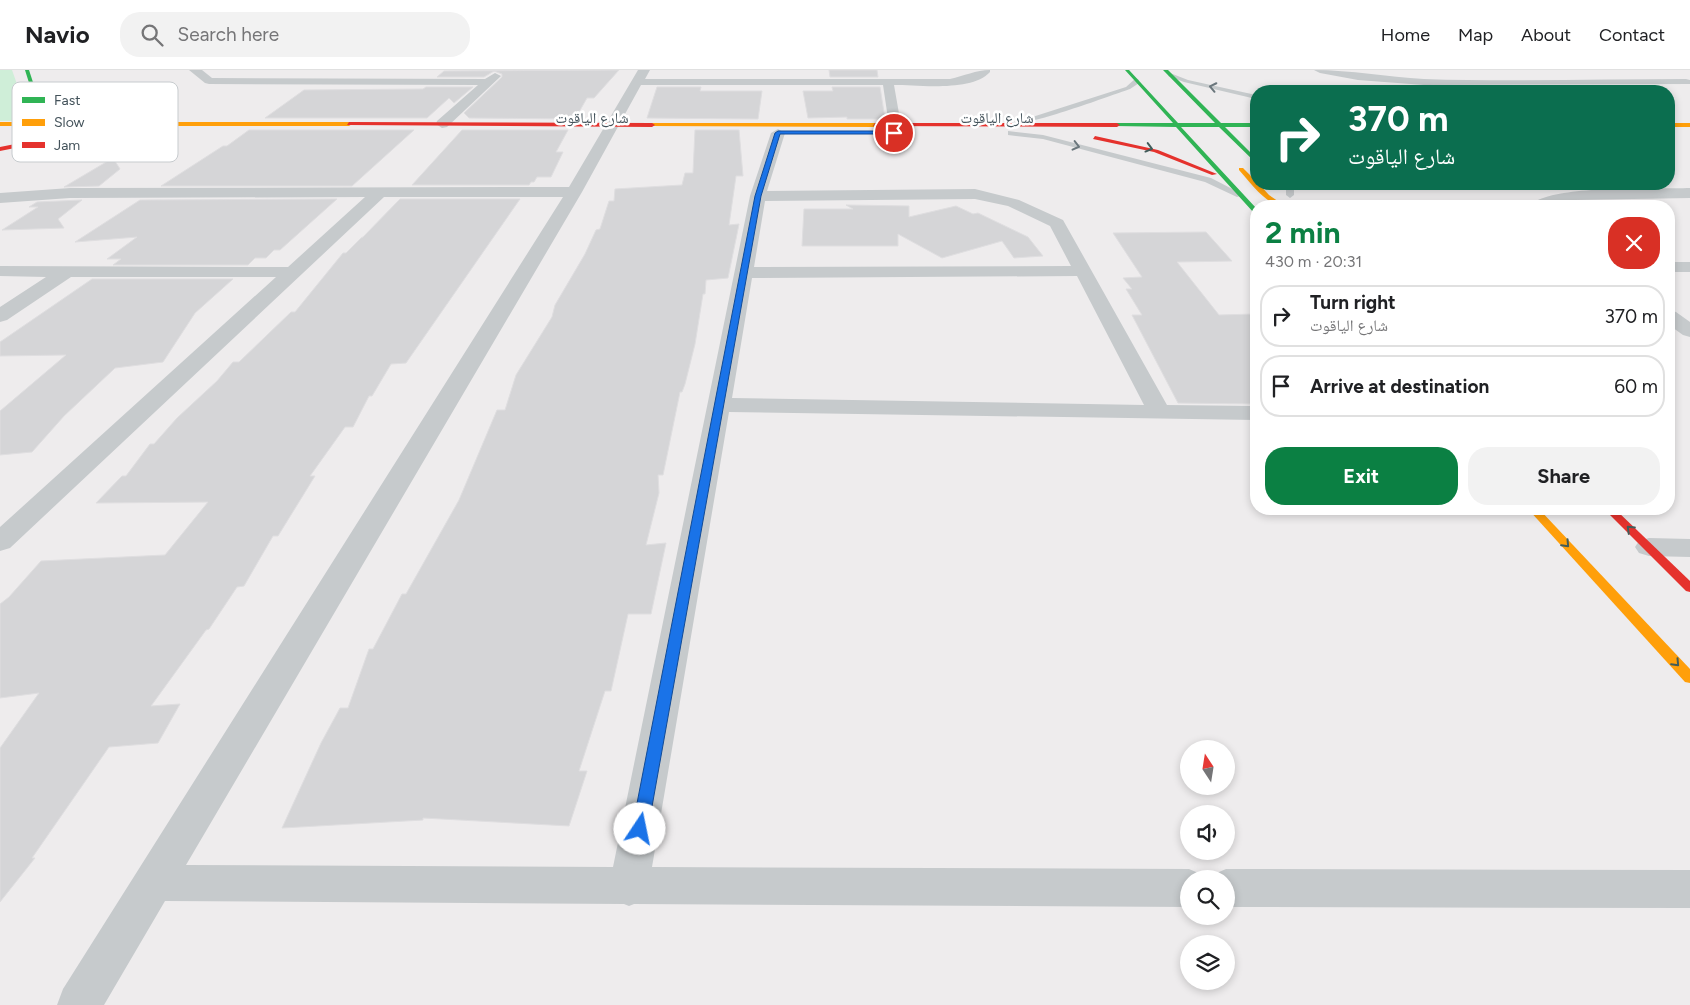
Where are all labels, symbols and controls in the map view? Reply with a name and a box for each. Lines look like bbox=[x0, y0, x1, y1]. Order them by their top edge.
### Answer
search box bbox=[120, 12, 470, 57]
text: Navio bbox=[25, 20, 90, 49]
icon: search bbox=[138, 21, 166, 49]
text: Search here bbox=[178, 23, 279, 46]
text: Home bbox=[1381, 24, 1430, 46]
text: Map bbox=[1458, 24, 1493, 46]
text: About bbox=[1521, 24, 1571, 46]
text: Contact bbox=[1599, 24, 1665, 46]
legend bbox=[12, 82, 178, 162]
one-way arrow bbox=[1208, 83, 1217, 93]
text: Fast bbox=[54, 92, 80, 109]
text: 370 m bbox=[1348, 98, 1448, 140]
icon: right bbox=[1265, 105, 1330, 170]
street label: شارع الياقوت bbox=[555, 109, 629, 128]
street label: شارع الياقوت bbox=[960, 109, 1034, 128]
pin bbox=[873, 112, 915, 154]
text: Slow bbox=[54, 114, 85, 131]
icon: arrive bbox=[880, 119, 908, 147]
text: Jam bbox=[54, 137, 80, 154]
one-way arrow bbox=[1071, 140, 1080, 151]
one-way arrow bbox=[1145, 142, 1153, 153]
text: شارع الياقوت bbox=[1348, 143, 1455, 170]
text: 2 min bbox=[1265, 214, 1341, 251]
button: close bbox=[1608, 217, 1660, 269]
text: 430 m · 20:31 bbox=[1265, 252, 1362, 271]
text: Turn right bbox=[1310, 291, 1396, 314]
icon: right bbox=[1267, 302, 1295, 330]
text: 370 m bbox=[1604, 305, 1658, 328]
text: شارع الياقوت bbox=[1310, 316, 1388, 335]
icon: arrive bbox=[1267, 372, 1295, 400]
text: Arrive at destination bbox=[1310, 375, 1489, 398]
text: 60 m bbox=[1614, 375, 1658, 398]
button: Exit bbox=[1265, 447, 1458, 505]
button: Share bbox=[1468, 447, 1660, 505]
one-way arrow bbox=[1627, 526, 1636, 535]
one-way arrow bbox=[1560, 539, 1569, 548]
one-way arrow bbox=[1670, 658, 1679, 667]
north arrow bbox=[1180, 740, 1235, 795]
map controls bbox=[1180, 740, 1235, 990]
position arrow bbox=[613, 802, 665, 854]
button: sound bbox=[1180, 805, 1235, 860]
button: search bbox=[1180, 870, 1235, 925]
button: layers bbox=[1180, 935, 1235, 990]

